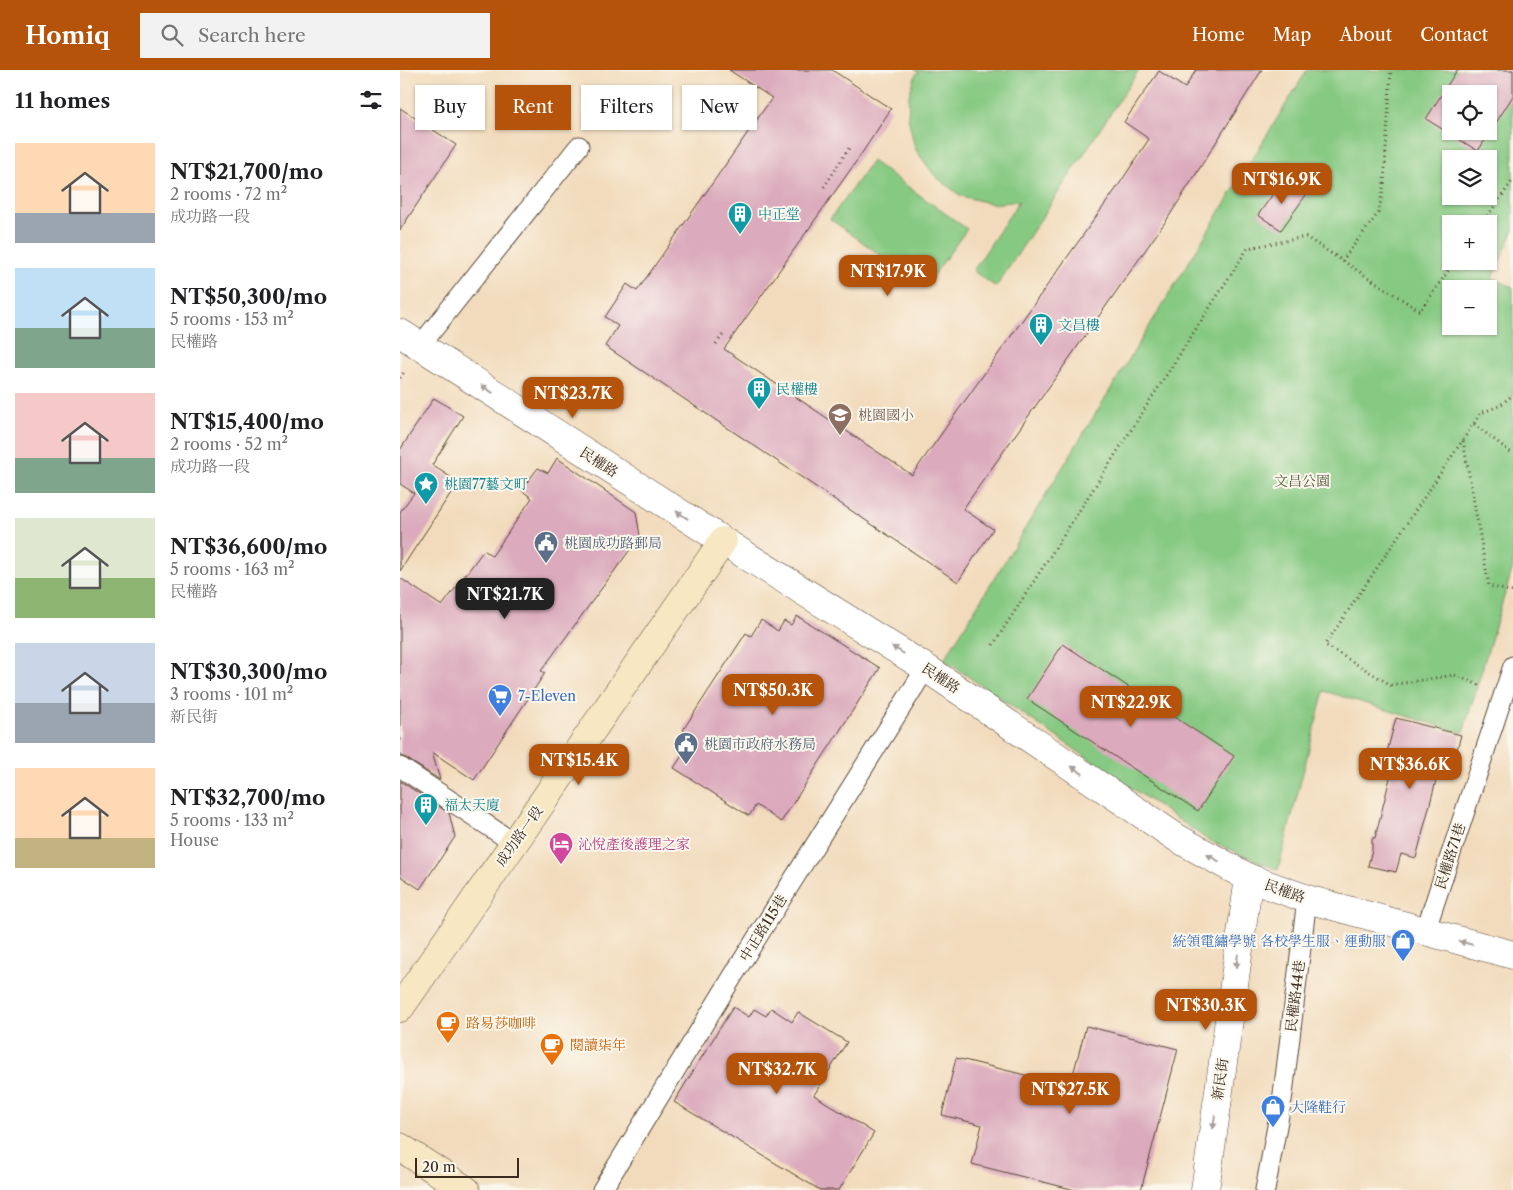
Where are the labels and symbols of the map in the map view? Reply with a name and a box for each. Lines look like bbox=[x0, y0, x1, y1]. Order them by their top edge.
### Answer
pin: NT$16.9K bbox=[1230, 162, 1334, 205]
building icon: 中正堂 bbox=[727, 201, 753, 235]
place label: 中正堂 bbox=[758, 205, 800, 223]
pin: NT$17.9K bbox=[836, 254, 940, 297]
building icon: 文昌樓 bbox=[1028, 312, 1054, 346]
place label: 文昌樓 bbox=[1058, 316, 1100, 334]
pin: NT$23.7K bbox=[521, 376, 625, 419]
building icon: 民權樓 bbox=[746, 376, 772, 410]
place label: 民權樓 bbox=[776, 380, 818, 398]
one-way arrow bbox=[480, 384, 493, 394]
school or university icon: 桃園國小 bbox=[827, 402, 853, 436]
place label: 桃園國小 bbox=[858, 406, 914, 424]
street label: 民權路 bbox=[576, 443, 622, 481]
place icon: 桃園77藝文町 bbox=[413, 471, 439, 505]
park label: 文昌公園 bbox=[1274, 472, 1330, 490]
place label: 桃園77藝文町 bbox=[444, 475, 528, 493]
one-way arrow bbox=[675, 510, 689, 520]
public building icon: 桃園成功路郵局 bbox=[533, 530, 559, 564]
place label: 桃園成功路郵局 bbox=[564, 534, 662, 552]
pin: NT$21.7K bbox=[453, 578, 557, 620]
one-way arrow bbox=[891, 646, 905, 655]
street label: 民權路 bbox=[919, 659, 963, 697]
pin: NT$50.3K bbox=[721, 674, 825, 716]
supermarket icon: 7-Eleven bbox=[487, 683, 513, 717]
pin: NT$22.9K bbox=[1079, 686, 1183, 728]
place label: 7-Eleven bbox=[518, 687, 576, 705]
public building icon: 桃園市政府水務局 bbox=[673, 731, 699, 765]
place label: 桃園市政府水務局 bbox=[704, 735, 816, 753]
pin: NT$15.4K bbox=[527, 744, 631, 786]
pin: NT$36.6K bbox=[1358, 748, 1462, 790]
one-way arrow bbox=[1070, 765, 1084, 775]
building icon: 福太天廈 bbox=[413, 792, 439, 826]
place label: 福太天廈 bbox=[444, 796, 500, 814]
street label: 成功路一段 bbox=[492, 802, 546, 870]
street label: 民權路71巷 bbox=[1431, 821, 1469, 891]
hotel icon: 沁悅產後護理之家 bbox=[548, 831, 574, 865]
place label: 沁悅產後護理之家 bbox=[578, 835, 690, 853]
one-way arrow bbox=[1206, 854, 1220, 862]
street label: 民權路 bbox=[1262, 875, 1308, 907]
street label: 中正路115巷 bbox=[735, 891, 791, 965]
shop icon: 統領電繡學號 各校學生服、運動服 bbox=[1390, 928, 1416, 962]
place label: 統領電繡學號 各校學生服、運動服 bbox=[1172, 932, 1386, 950]
one-way arrow bbox=[1458, 939, 1473, 947]
one-way arrow bbox=[1233, 953, 1241, 969]
street label: 民權路44巷 bbox=[1282, 959, 1308, 1033]
pin: NT$30.3K bbox=[1154, 988, 1258, 1031]
cafe icon: 路易莎咖啡 bbox=[435, 1010, 461, 1044]
place label: 路易莎咖啡 bbox=[466, 1014, 536, 1032]
cafe icon: 閱讀柒年 bbox=[539, 1032, 565, 1066]
place label: 閱讀柒年 bbox=[570, 1036, 626, 1054]
pin: NT$32.7K bbox=[725, 1052, 829, 1095]
street label: 新民街 bbox=[1208, 1057, 1232, 1101]
pin: NT$27.5K bbox=[1018, 1072, 1122, 1115]
shop icon: 大隆鞋行 bbox=[1260, 1094, 1286, 1128]
place label: 大隆鞋行 bbox=[1290, 1098, 1346, 1116]
one-way arrow bbox=[1210, 1114, 1218, 1130]
scale bar bbox=[415, 1155, 519, 1178]

